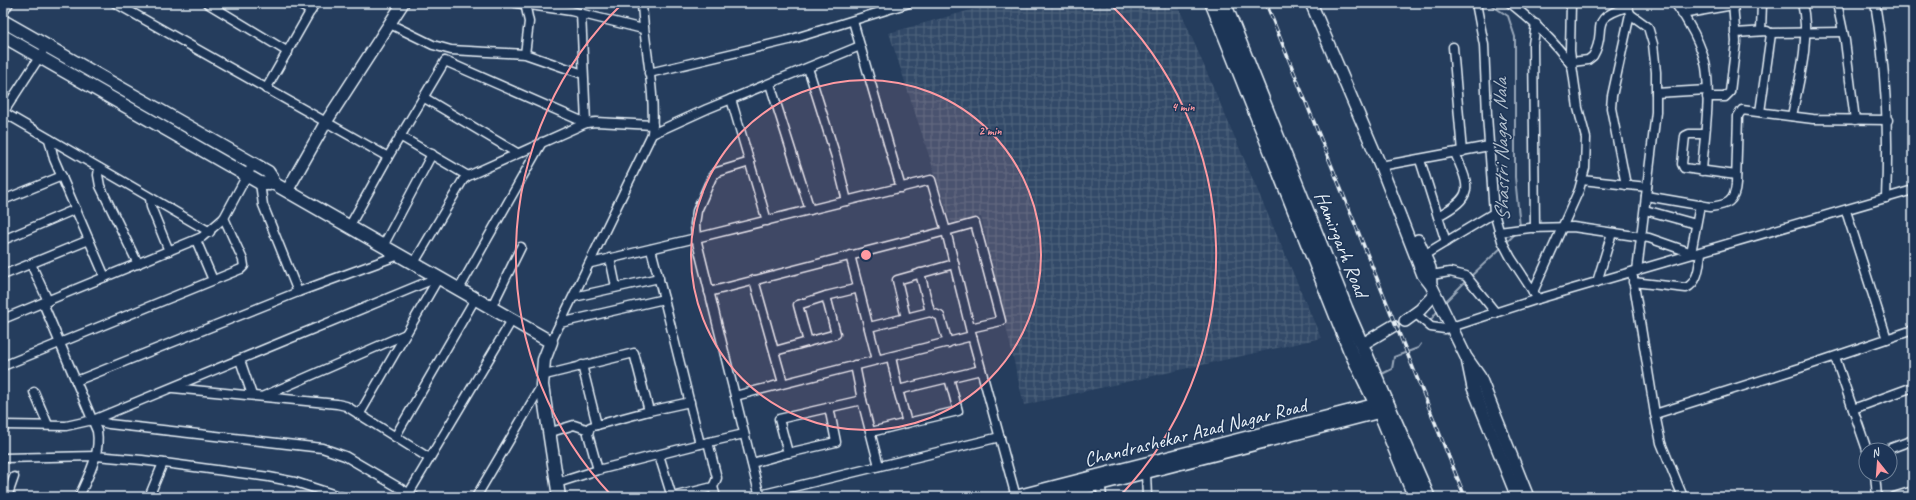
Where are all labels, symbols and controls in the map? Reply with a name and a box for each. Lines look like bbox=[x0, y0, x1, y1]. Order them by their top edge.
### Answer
water label: Shastri Nagar Nala bbox=[1487, 76, 1515, 222]
text: 4 min bbox=[1172, 99, 1195, 115]
text: 2 min bbox=[979, 123, 1002, 139]
street label: Hamirgarh Road bbox=[1309, 188, 1375, 304]
centre of rings bbox=[859, 248, 873, 262]
street label: Chandrashekar Azad Nagar Road bbox=[1081, 392, 1312, 472]
north arrow bbox=[1858, 442, 1898, 482]
text: N bbox=[1870, 444, 1882, 460]

